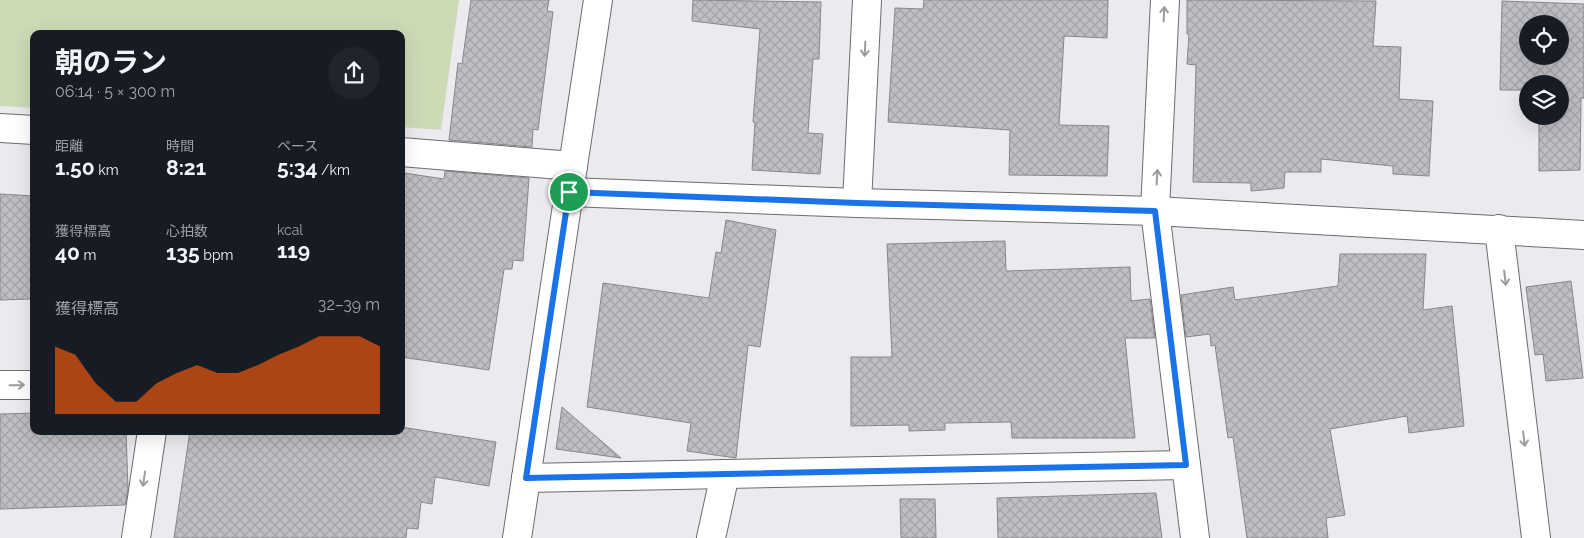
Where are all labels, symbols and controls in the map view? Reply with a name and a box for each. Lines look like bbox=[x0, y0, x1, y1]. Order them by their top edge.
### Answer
one-way arrow bbox=[1159, 7, 1169, 23]
map controls bbox=[1519, 15, 1569, 125]
button: locate bbox=[1519, 15, 1569, 65]
one-way arrow bbox=[860, 40, 869, 56]
text: 朝のラン bbox=[55, 46, 167, 79]
button: share bbox=[328, 47, 380, 99]
button: layers bbox=[1519, 75, 1569, 125]
text: 06:14 · 5 × 300 m bbox=[55, 82, 175, 101]
text: 距離 bbox=[55, 138, 83, 154]
text: 時間 bbox=[166, 138, 194, 154]
text: ペース bbox=[277, 138, 318, 154]
text: 1.50 bbox=[55, 155, 95, 180]
text: 8:21 bbox=[166, 155, 206, 180]
text: 5:34 bbox=[277, 155, 318, 180]
text: km bbox=[95, 162, 119, 178]
text: /km bbox=[318, 162, 350, 178]
one-way arrow bbox=[1152, 169, 1161, 185]
pin bbox=[548, 171, 590, 213]
icon: arrive bbox=[555, 178, 583, 206]
text: kcal bbox=[277, 222, 303, 238]
text: 獲得標高 bbox=[55, 223, 111, 239]
text: 心拍数 bbox=[166, 223, 208, 239]
text: 119 bbox=[277, 238, 310, 263]
text: 40 bbox=[55, 240, 80, 265]
text: 135 bbox=[166, 240, 200, 265]
text: m bbox=[80, 247, 96, 263]
text: bpm bbox=[200, 247, 233, 263]
one-way arrow bbox=[1500, 270, 1510, 286]
text: 32–39 m bbox=[318, 295, 380, 314]
text: 獲得標高 bbox=[55, 299, 119, 318]
one-way arrow bbox=[8, 380, 25, 390]
one-way arrow bbox=[1519, 431, 1529, 447]
one-way arrow bbox=[139, 471, 149, 487]

